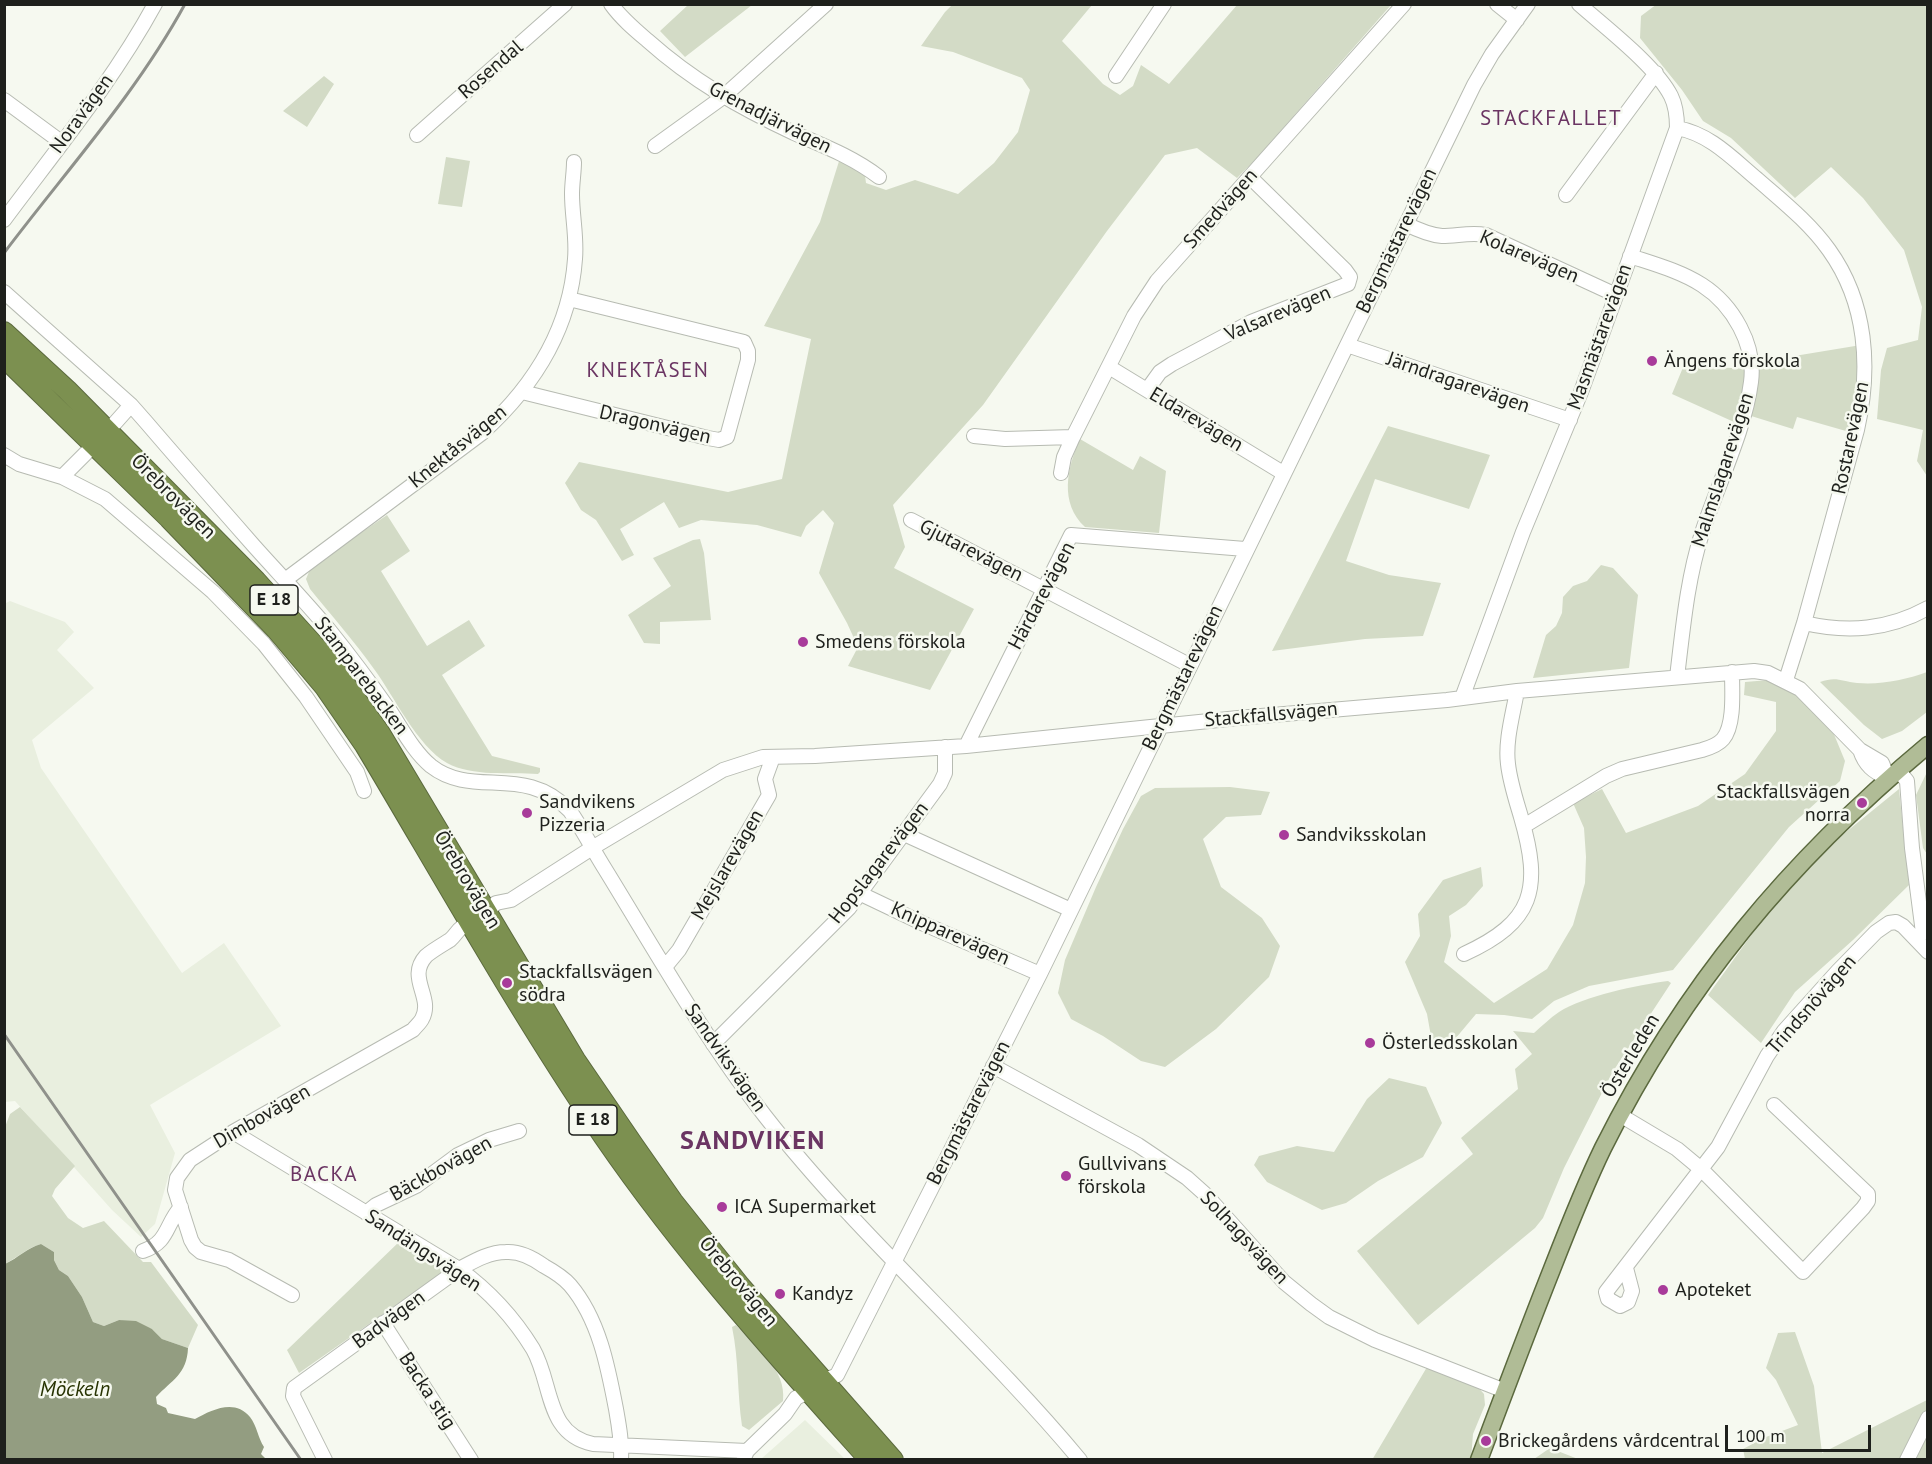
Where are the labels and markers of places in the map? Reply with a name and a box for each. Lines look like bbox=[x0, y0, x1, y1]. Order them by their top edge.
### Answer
place label: Ängens förskola bbox=[1664, 349, 1800, 373]
marker: Ängens förskola bbox=[1645, 354, 1659, 368]
place label: Smedens förskola bbox=[815, 630, 966, 654]
marker: Smedens förskola bbox=[796, 635, 810, 649]
place label: Stackfallsvägen norra bbox=[1716, 780, 1850, 827]
place label: Sandvikens Pizzeria bbox=[539, 790, 635, 837]
marker: Stackfallsvägen norra bbox=[1855, 796, 1869, 810]
marker: Sandvikens Pizzeria bbox=[520, 806, 534, 820]
place label: Sandviksskolan bbox=[1296, 823, 1426, 847]
marker: Sandviksskolan bbox=[1277, 828, 1291, 842]
place label: Stackfallsvägen södra bbox=[519, 960, 653, 1007]
marker: Stackfallsvägen södra bbox=[500, 976, 514, 990]
place label: Österledsskolan bbox=[1382, 1031, 1518, 1055]
marker: Österledsskolan bbox=[1363, 1036, 1377, 1050]
place label: Gullvivans förskola bbox=[1078, 1152, 1167, 1199]
marker: Gullvivans förskola bbox=[1059, 1169, 1073, 1183]
place label: ICA Supermarket bbox=[734, 1195, 876, 1219]
marker: ICA Supermarket bbox=[715, 1200, 729, 1214]
place label: Apoteket bbox=[1675, 1278, 1751, 1302]
place label: Kandyz bbox=[792, 1282, 853, 1306]
marker: Apoteket bbox=[1656, 1283, 1670, 1297]
marker: Kandyz bbox=[773, 1287, 787, 1301]
place label: Brickegårdens vårdcentral bbox=[1498, 1429, 1719, 1453]
marker: Brickegårdens vårdcentral bbox=[1479, 1434, 1493, 1448]

